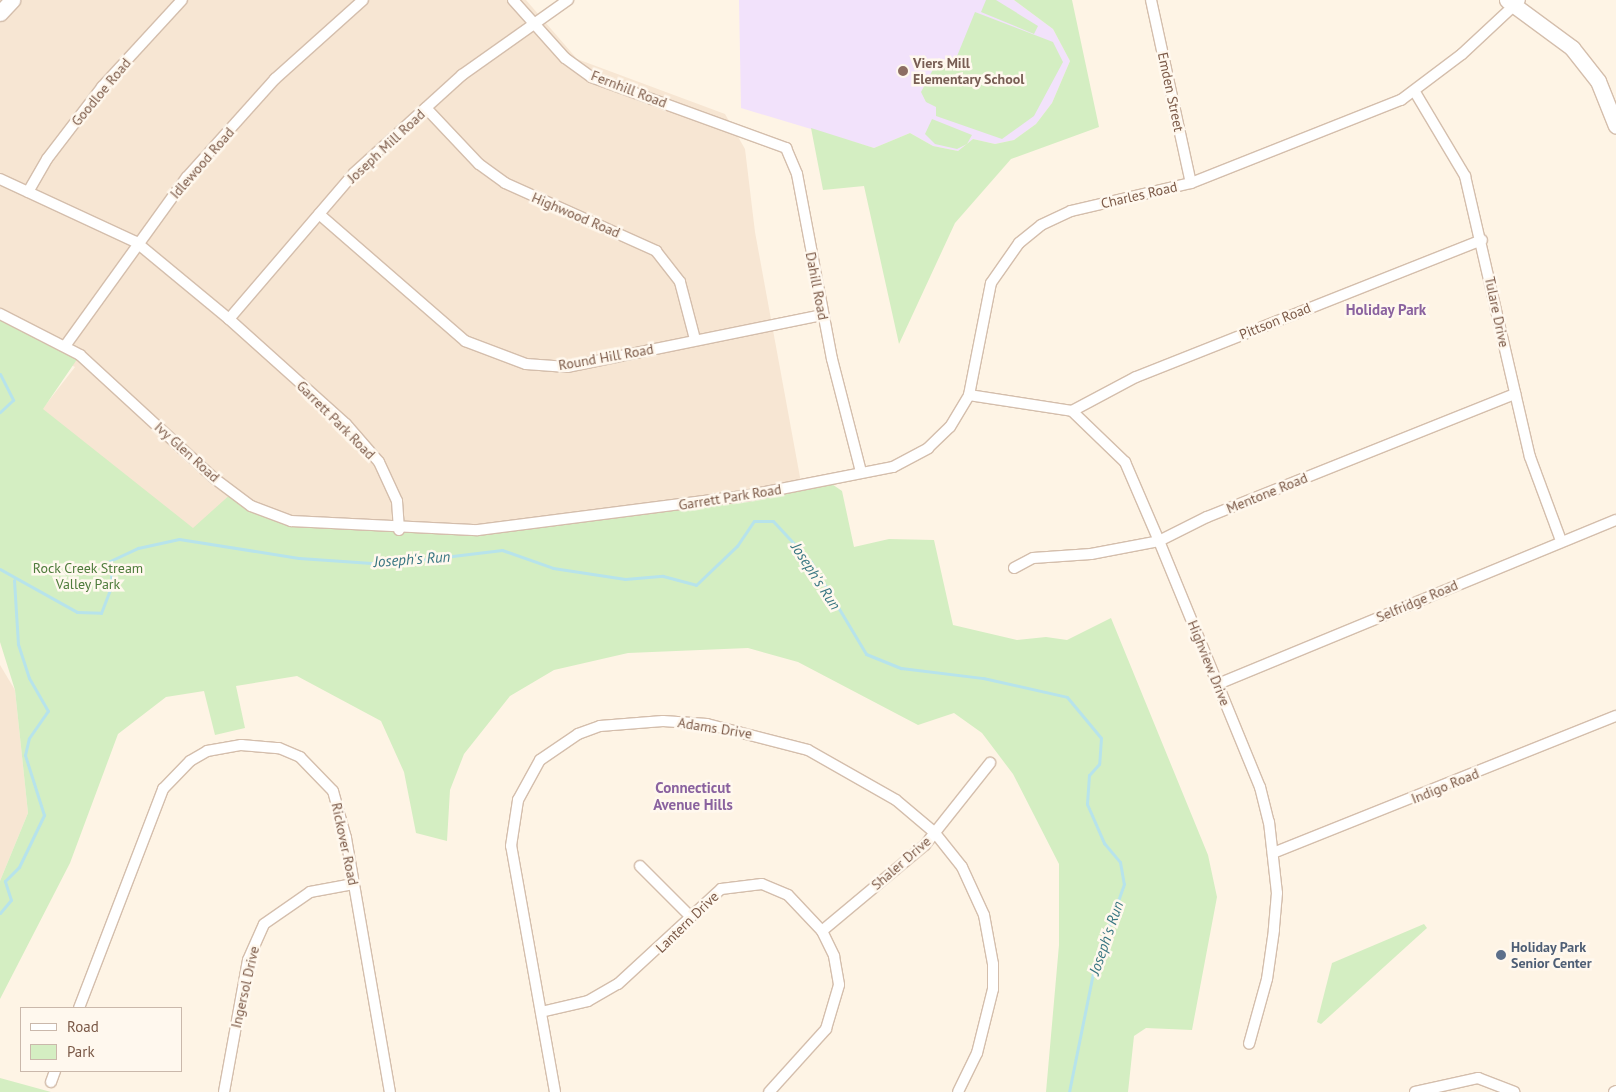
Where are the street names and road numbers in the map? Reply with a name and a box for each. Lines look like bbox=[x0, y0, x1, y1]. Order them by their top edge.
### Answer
street label: Emden Street bbox=[1154, 51, 1188, 133]
street label: Goodloe Road bbox=[68, 55, 134, 129]
street label: Fernhill Road bbox=[589, 67, 669, 111]
street label: Joseph Mill Road bbox=[344, 106, 428, 186]
street label: Idlewood Road bbox=[167, 124, 237, 202]
street label: Charles Road bbox=[1099, 178, 1179, 212]
street label: Highwood Road bbox=[529, 189, 623, 241]
street label: Dahill Road bbox=[802, 251, 832, 321]
street label: Tulare Drive bbox=[1481, 275, 1513, 349]
street label: Pittson Road bbox=[1237, 299, 1313, 343]
street label: Round Hill Road bbox=[557, 340, 655, 374]
street label: Garrett Park Road bbox=[293, 377, 379, 463]
street label: Ivy Glen Road bbox=[151, 418, 223, 486]
street label: Mentone Road bbox=[1224, 469, 1310, 517]
street label: Garrett Park Road bbox=[677, 481, 783, 513]
street label: Selfridge Road bbox=[1374, 576, 1460, 626]
street label: Highview Drive bbox=[1184, 618, 1234, 708]
street label: Adams Drive bbox=[677, 714, 753, 742]
street label: Indigo Road bbox=[1409, 765, 1481, 807]
street label: Rickover Road bbox=[328, 801, 362, 887]
street label: Shaler Drive bbox=[868, 833, 934, 893]
street label: Lantern Drive bbox=[652, 888, 722, 956]
street label: Ingersol Drive bbox=[227, 944, 263, 1030]

